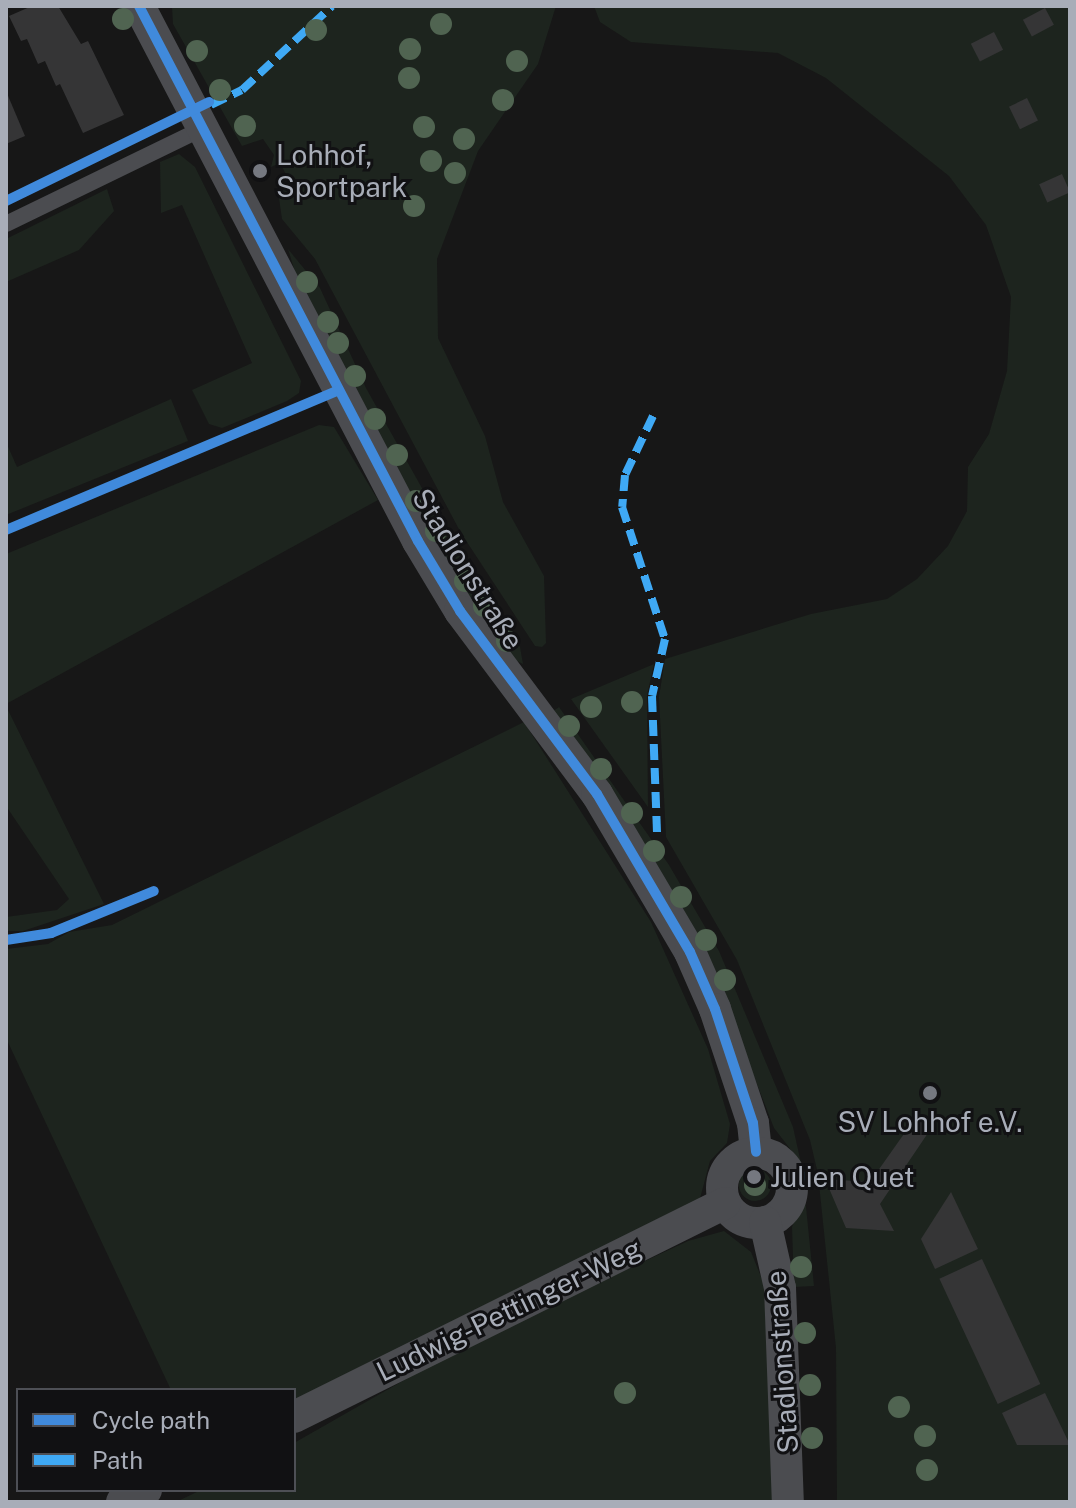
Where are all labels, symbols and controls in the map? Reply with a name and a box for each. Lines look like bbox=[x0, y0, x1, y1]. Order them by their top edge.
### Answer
place label: Lohhof, Sportpark bbox=[276, 138, 407, 204]
marker: Lohhof, Sportpark bbox=[251, 162, 269, 180]
street label: Stadionstraße bbox=[405, 482, 531, 656]
marker: SV Lohhof e.V. bbox=[921, 1084, 939, 1102]
place label: SV Lohhof e.V. bbox=[837, 1105, 1023, 1139]
place label: Julien Quet bbox=[770, 1160, 915, 1194]
marker: Julien Quet bbox=[745, 1168, 763, 1186]
street label: Ludwig-Pettinger-Weg bbox=[371, 1231, 647, 1389]
street label: Stadionstraße bbox=[759, 1269, 805, 1455]
legend bbox=[16, 1388, 296, 1492]
text: Cycle path bbox=[92, 1406, 210, 1434]
text: Path bbox=[92, 1446, 143, 1474]

